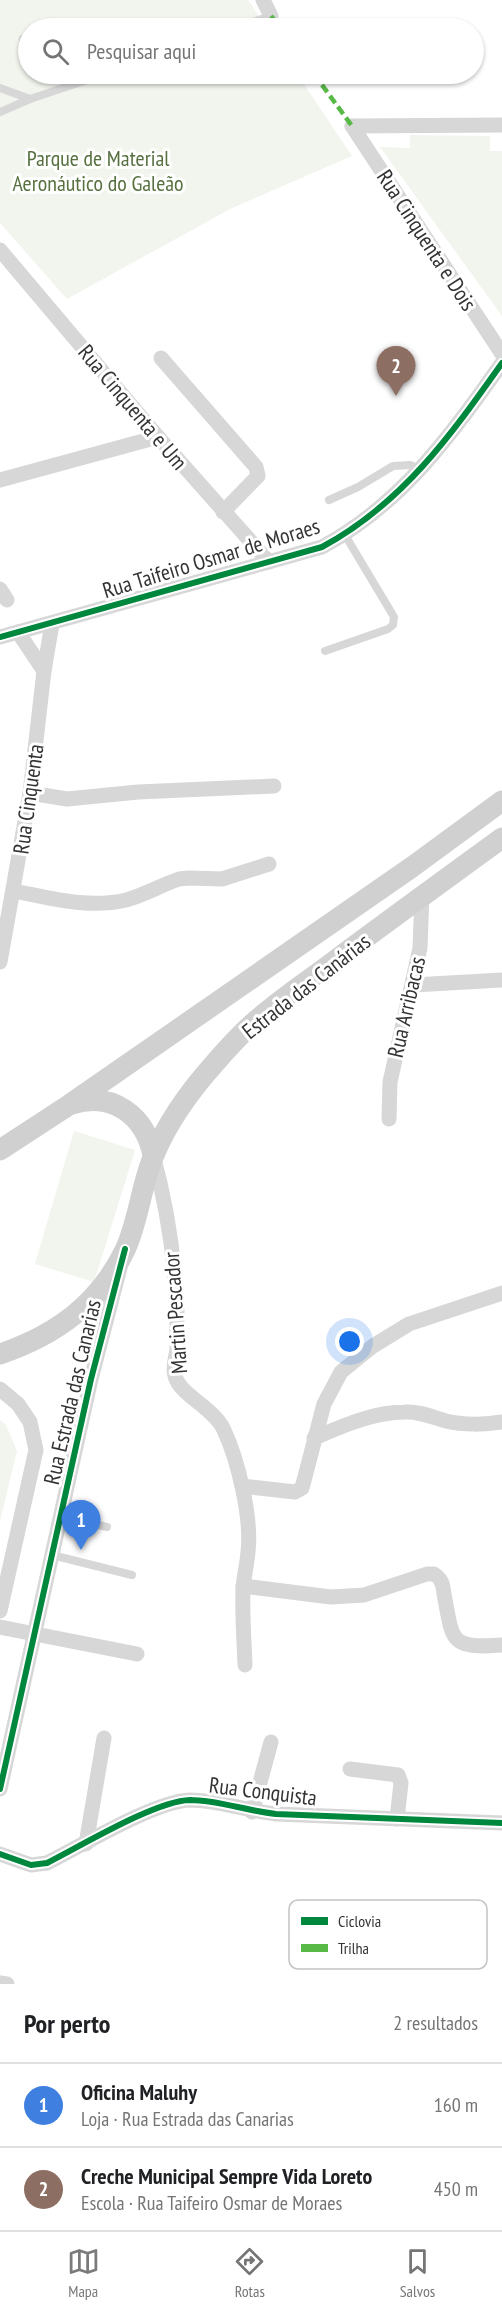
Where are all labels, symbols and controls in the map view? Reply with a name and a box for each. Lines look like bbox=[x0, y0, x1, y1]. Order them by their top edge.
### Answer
search box bbox=[18, 18, 484, 84]
icon: search bbox=[39, 35, 72, 68]
text: Pesquisar aqui bbox=[87, 37, 196, 65]
park label: Parque de Material Aeronáutico do Galeão bbox=[12, 144, 184, 197]
street label: Rua Cinquenta e Dois bbox=[371, 164, 483, 316]
street label: Rua Cinquenta e Um bbox=[72, 339, 194, 475]
pin: 2 bbox=[376, 346, 416, 396]
street label: Rua Taifeiro Osmar de Moraes bbox=[99, 512, 323, 604]
street label: Rua Cinquenta bbox=[6, 742, 50, 856]
street label: Estrada das Canárias bbox=[236, 927, 376, 1045]
street label: Rua Arribacas bbox=[381, 954, 431, 1060]
street label: Martin Pescador bbox=[157, 1251, 193, 1375]
street label: Rua Estrada das Canarias bbox=[37, 1297, 107, 1487]
your location bbox=[335, 1327, 364, 1356]
pin: 1 bbox=[62, 1500, 100, 1550]
street label: Rua Conquista bbox=[208, 1771, 318, 1811]
legend bbox=[289, 1900, 487, 1969]
text: Ciclovia bbox=[338, 1911, 381, 1931]
text: Trilha bbox=[338, 1938, 369, 1958]
text: Por perto bbox=[24, 2007, 110, 2040]
text: 2 resultados bbox=[393, 2010, 478, 2036]
text: Oficina Maluhy bbox=[81, 2078, 197, 2106]
text: 1 bbox=[39, 2092, 48, 2118]
text: 160 m bbox=[434, 2092, 478, 2118]
text: Loja · Rua Estrada das Canarias bbox=[81, 2106, 294, 2132]
text: Creche Municipal Sempre Vida Loreto bbox=[81, 2162, 372, 2190]
text: 2 bbox=[39, 2176, 48, 2202]
text: 450 m bbox=[434, 2176, 478, 2202]
text: Escola · Rua Taifeiro Osmar de Moraes bbox=[81, 2190, 342, 2216]
tab: Mapa bbox=[67, 2245, 100, 2301]
tab: Rotas bbox=[233, 2245, 266, 2301]
tab: Salvos bbox=[400, 2245, 435, 2301]

